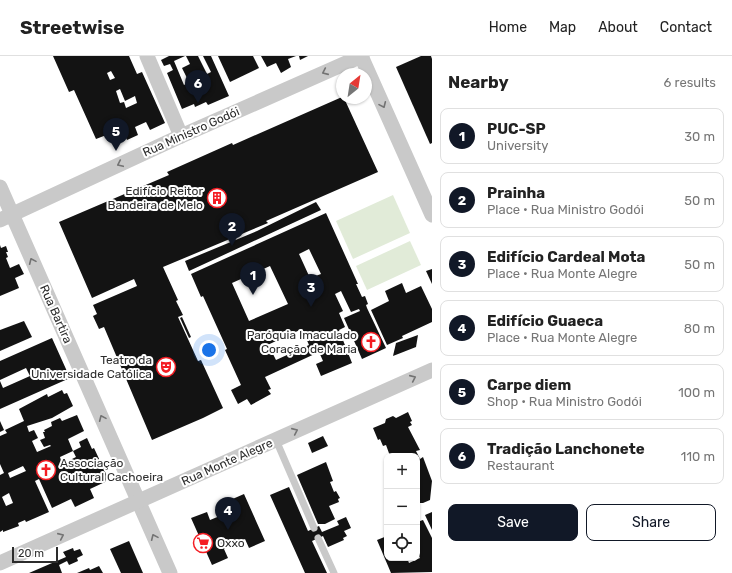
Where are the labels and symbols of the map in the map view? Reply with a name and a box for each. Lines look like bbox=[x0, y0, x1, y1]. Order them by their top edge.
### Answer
one-way arrow bbox=[322, 68, 329, 76]
north arrow bbox=[336, 68, 372, 104]
pin: 6 bbox=[185, 70, 211, 103]
one-way arrow bbox=[378, 100, 386, 108]
street label: Rua Ministro Godói bbox=[140, 104, 242, 160]
pin: 5 bbox=[103, 118, 129, 151]
one-way arrow bbox=[116, 159, 124, 167]
place label: Edifício Reitor Bandeira de Melo bbox=[107, 184, 203, 212]
building icon: Edifício Reitor Bandeira de Melo bbox=[206, 187, 228, 209]
pin: 2 bbox=[219, 213, 245, 246]
one-way arrow bbox=[29, 258, 37, 266]
pin: 1 bbox=[240, 262, 266, 295]
pin: 3 bbox=[298, 274, 324, 307]
street label: Rua Bartira bbox=[37, 283, 75, 345]
place label: Paróquia Imaculado Coração de Maria bbox=[247, 328, 357, 356]
church icon: Paróquia Imaculado Coração de Maria bbox=[360, 331, 382, 353]
your location bbox=[199, 340, 219, 360]
place label: Teatro da Universidade Católica bbox=[31, 353, 152, 381]
theatre icon: Teatro da Universidade Católica bbox=[155, 356, 177, 378]
one-way arrow bbox=[409, 375, 417, 383]
one-way arrow bbox=[98, 415, 106, 422]
one-way arrow bbox=[290, 428, 298, 436]
street label: Rua Monte Alegre bbox=[179, 436, 275, 488]
place label: Associação Cultural Cachoeira bbox=[60, 456, 163, 484]
church icon: Associação Cultural Cachoeira bbox=[35, 459, 57, 481]
pin: 4 bbox=[215, 497, 241, 530]
supermarket icon: Oxxo bbox=[192, 532, 214, 554]
one-way arrow bbox=[57, 533, 65, 541]
one-way arrow bbox=[151, 534, 159, 542]
place label: Oxxo bbox=[217, 536, 245, 550]
scale bar bbox=[12, 545, 58, 564]

